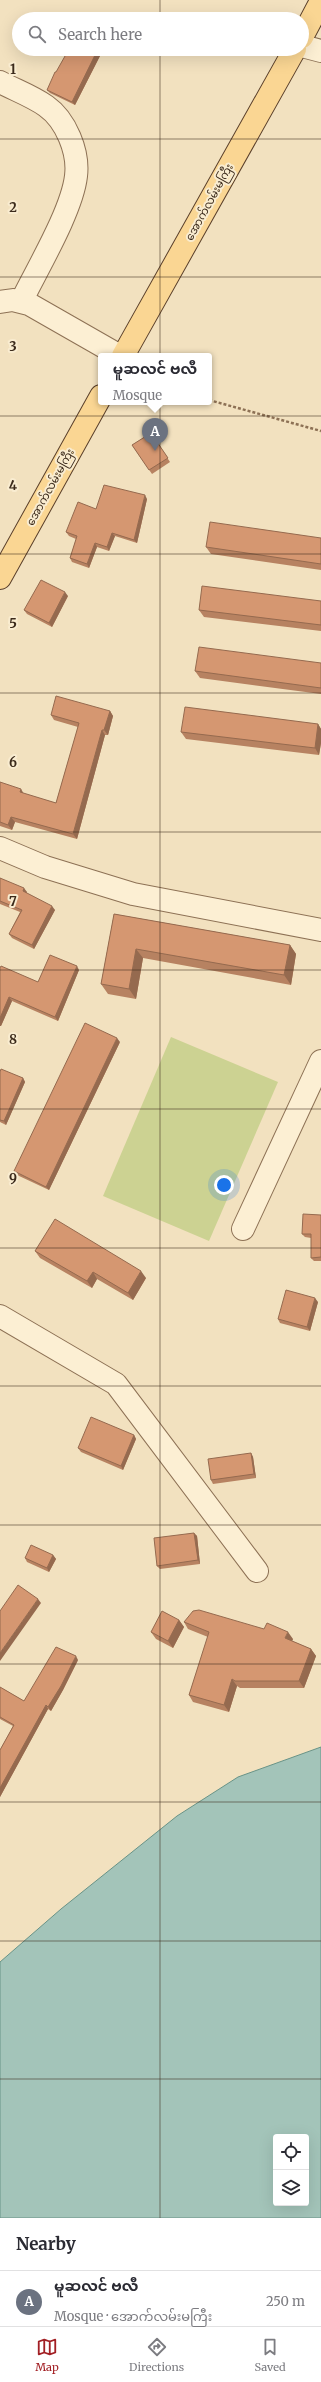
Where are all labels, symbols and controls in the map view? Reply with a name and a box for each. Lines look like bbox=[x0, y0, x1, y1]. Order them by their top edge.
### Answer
search box bbox=[12, 12, 309, 56]
icon: search bbox=[26, 23, 48, 45]
text: Search here bbox=[58, 25, 142, 44]
text: 1 bbox=[10, 61, 16, 78]
street label: အောက်လမ်းမကြီး bbox=[182, 161, 238, 244]
text: 2 bbox=[9, 199, 17, 216]
text: 3 bbox=[9, 338, 17, 355]
popup bbox=[98, 353, 212, 405]
text: မူဆလင် ဗလီ bbox=[113, 359, 197, 378]
text: Mosque bbox=[113, 387, 162, 404]
pin: A bbox=[142, 418, 168, 451]
street label: အောက်လမ်းမကြီး bbox=[23, 446, 79, 529]
text: 4 bbox=[9, 477, 18, 494]
text: 5 bbox=[9, 615, 17, 632]
text: 6 bbox=[9, 754, 17, 771]
text: 7 bbox=[9, 893, 17, 910]
text: 8 bbox=[9, 1031, 17, 1048]
text: 9 bbox=[9, 1170, 17, 1187]
your location bbox=[214, 1175, 234, 1195]
map controls bbox=[273, 2134, 309, 2206]
button: locate bbox=[273, 2134, 309, 2170]
button: layers bbox=[273, 2170, 309, 2206]
text: Nearby bbox=[16, 2233, 76, 2255]
text: မူဆလင် ဗလီ bbox=[54, 2276, 138, 2295]
text: A bbox=[24, 2293, 34, 2310]
text: 250 m bbox=[266, 2293, 305, 2310]
text: Mosque · အောက်လမ်းမကြီး bbox=[54, 2308, 212, 2325]
tab: Map bbox=[35, 2336, 59, 2374]
tab: Directions bbox=[129, 2336, 184, 2374]
tab: Saved bbox=[255, 2336, 286, 2374]

